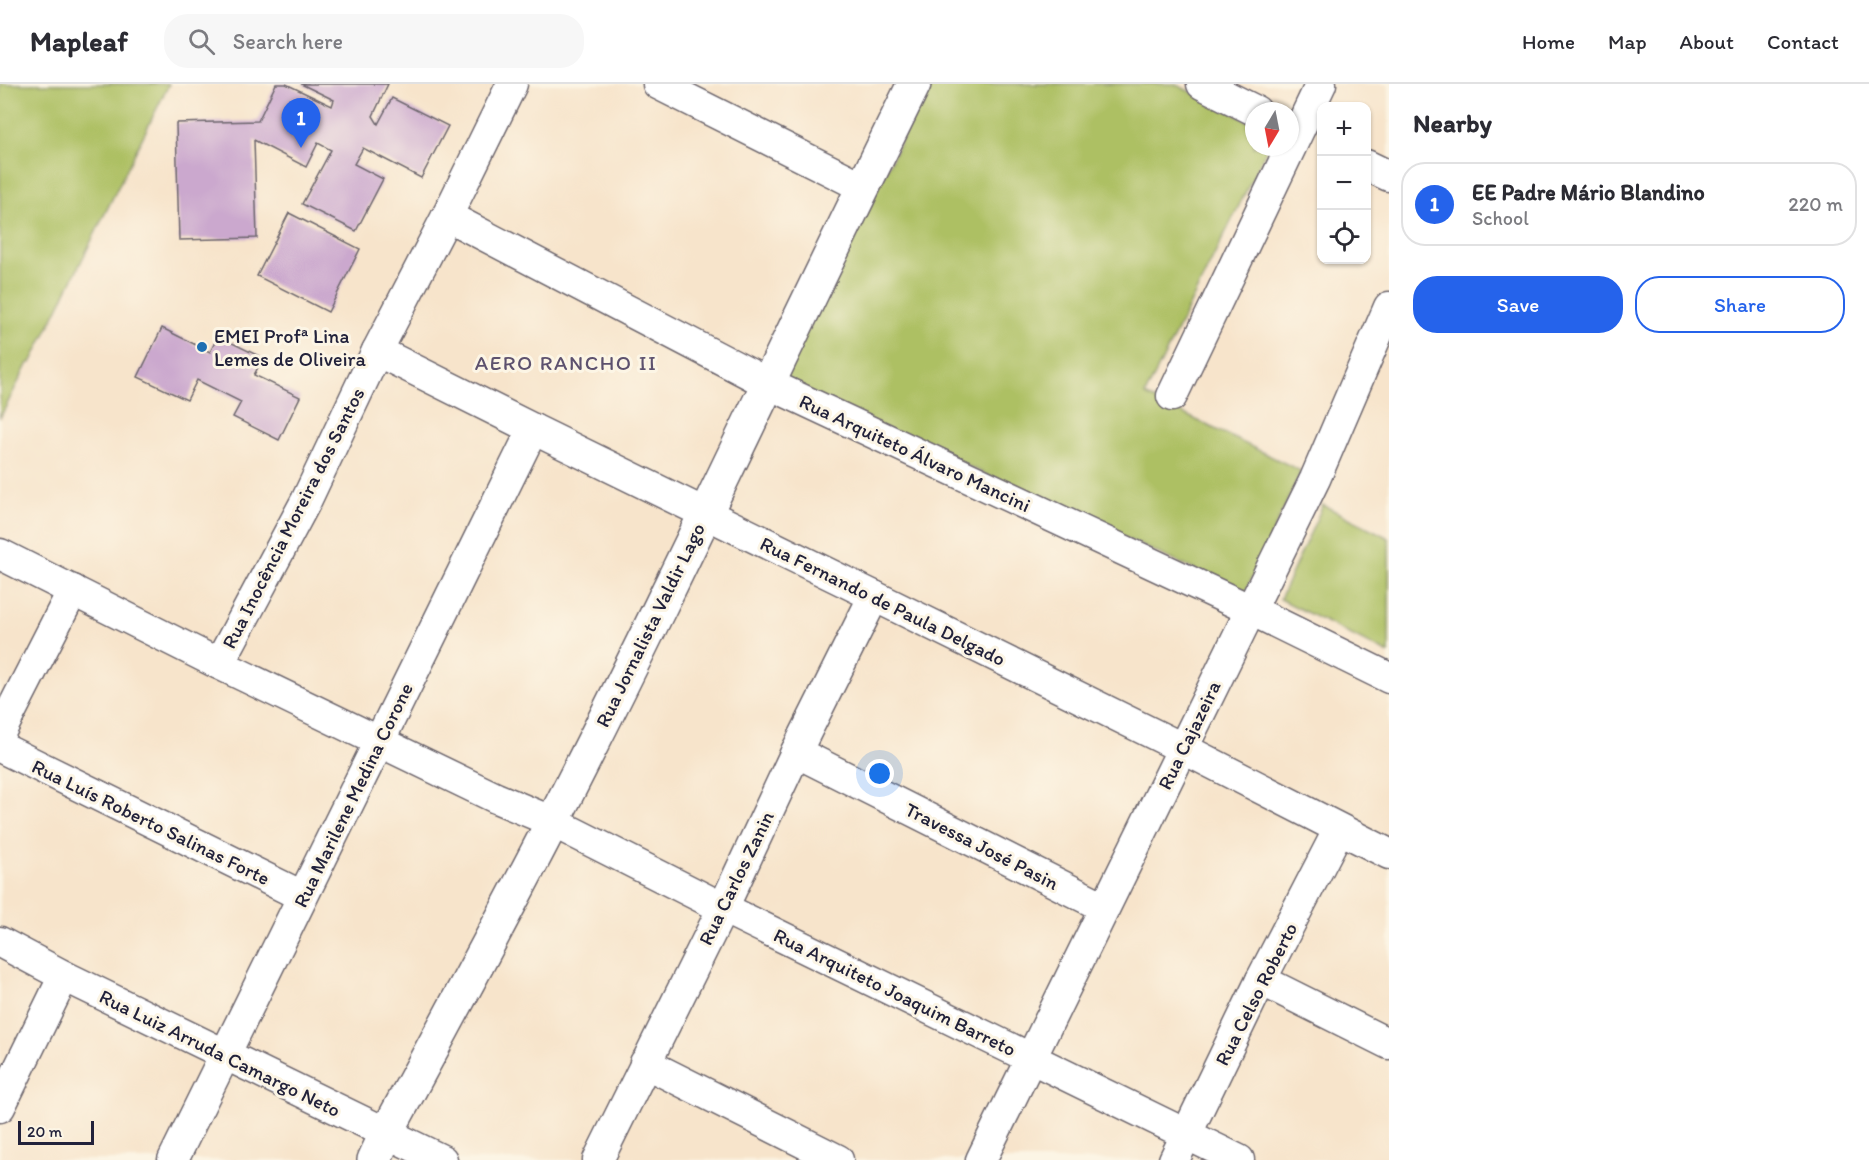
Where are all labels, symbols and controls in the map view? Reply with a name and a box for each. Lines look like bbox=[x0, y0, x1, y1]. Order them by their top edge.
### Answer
search box bbox=[164, 14, 584, 68]
text: Mapleaf bbox=[30, 24, 128, 58]
icon: search bbox=[185, 25, 218, 58]
text: Search here bbox=[233, 28, 343, 55]
text: Home bbox=[1522, 29, 1575, 54]
text: Map bbox=[1608, 29, 1647, 54]
text: About bbox=[1680, 29, 1734, 54]
text: Contact bbox=[1767, 29, 1839, 54]
pin: 1 bbox=[282, 98, 320, 148]
north arrow bbox=[1245, 102, 1299, 156]
map controls bbox=[1317, 102, 1371, 264]
button: + bbox=[1317, 102, 1371, 156]
text: Nearby bbox=[1413, 107, 1492, 139]
button: − bbox=[1317, 156, 1371, 210]
text: EE Padre Mário Blandino bbox=[1472, 179, 1705, 206]
text: 1 bbox=[1430, 192, 1439, 216]
text: 220 m bbox=[1788, 192, 1843, 216]
text: School bbox=[1472, 206, 1529, 230]
button: locate bbox=[1317, 210, 1371, 264]
button: Save bbox=[1413, 276, 1623, 333]
button: Share bbox=[1635, 276, 1845, 333]
place label: EMEI Profª Lina Lemes de Oliveira bbox=[214, 324, 366, 371]
marker: EMEI Profª Lina Lemes de Oliveira bbox=[195, 340, 209, 354]
district label: AERO RANCHO II bbox=[475, 350, 657, 375]
street label: Rua Inocência Moreira dos Santos bbox=[217, 383, 370, 653]
street label: Rua Arquiteto Álvaro Mancini bbox=[796, 389, 1034, 517]
street label: Rua Jornalista Valdir Lago bbox=[590, 519, 710, 731]
street label: Rua Fernando de Paula Delgado bbox=[756, 531, 1010, 671]
street label: Rua Cajazeira bbox=[1152, 676, 1226, 793]
street label: Rua Marilene Medina Corone bbox=[288, 679, 418, 911]
street label: Rua Luís Roberto Salinas Forte bbox=[28, 754, 274, 890]
your location bbox=[865, 759, 894, 788]
street label: Travessa José Pasin bbox=[901, 797, 1063, 895]
street label: Rua Carlos Zanin bbox=[693, 807, 779, 949]
street label: Rua Celso Roberto bbox=[1210, 918, 1302, 1070]
street label: Rua Arquiteto Joaquim Barreto bbox=[770, 923, 1020, 1061]
street label: Rua Luiz Arruda Camargo Neto bbox=[95, 984, 345, 1122]
scale bar bbox=[18, 1118, 94, 1146]
text: 20 m bbox=[27, 1122, 62, 1141]

